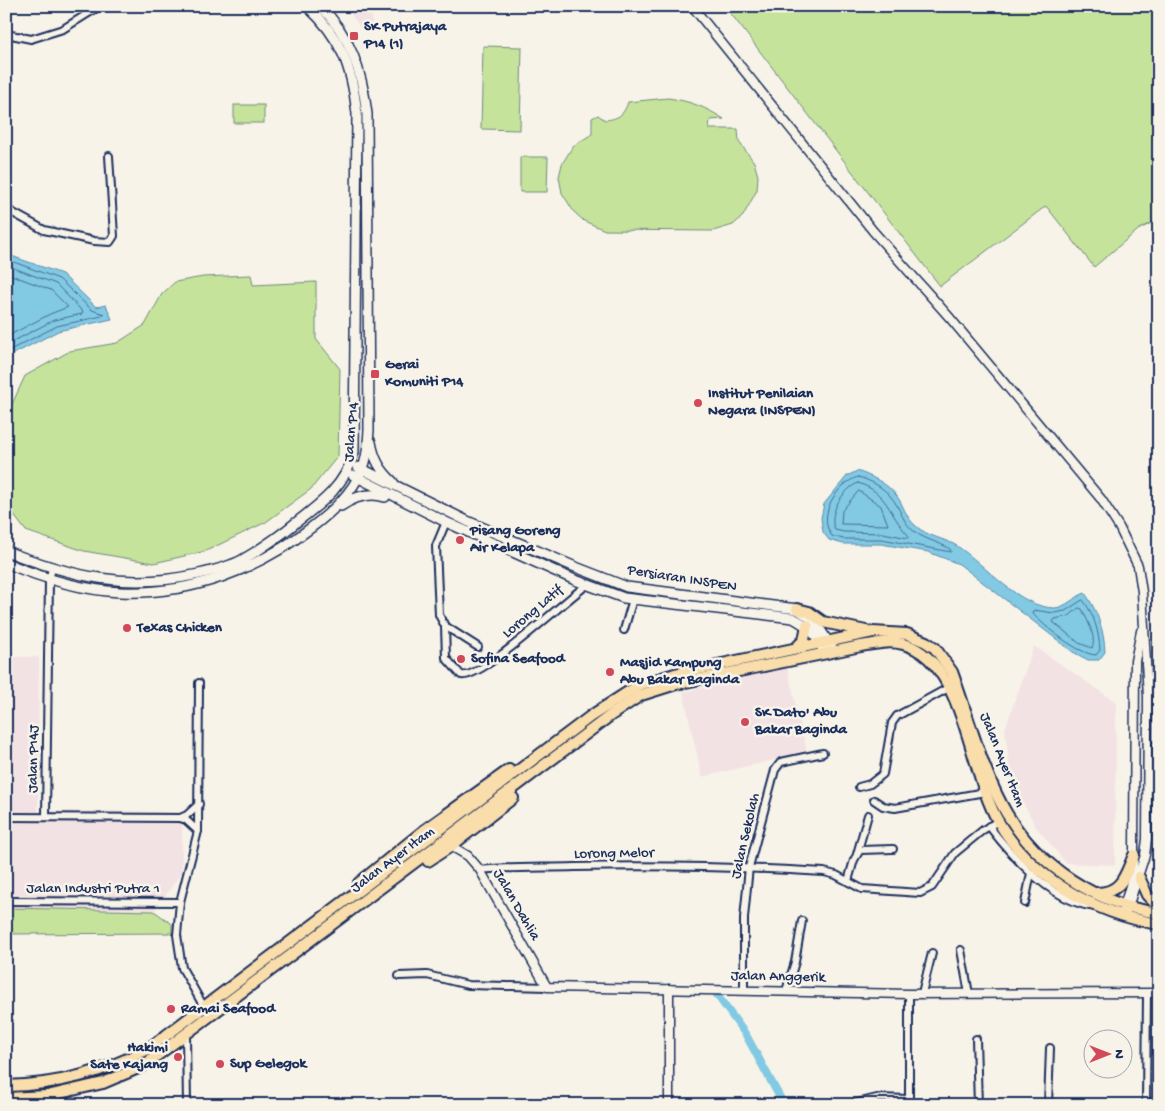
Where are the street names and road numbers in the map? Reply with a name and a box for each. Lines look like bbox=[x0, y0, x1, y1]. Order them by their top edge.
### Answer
street label: Jalan P14 bbox=[340, 401, 364, 463]
street label: Persiaran INSPEN bbox=[625, 561, 738, 597]
street label: Lorong Latif bbox=[499, 581, 568, 642]
street label: Jalan Ayer Itam bbox=[975, 710, 1029, 810]
street label: Jalan P14J bbox=[24, 724, 44, 793]
street label: Jalan Sekolah bbox=[727, 791, 765, 881]
street label: Jalan Ayer Itam bbox=[348, 822, 439, 897]
street label: Lorong Melor bbox=[574, 844, 656, 864]
street label: Jalan Dahlia bbox=[488, 866, 544, 945]
street label: Jalan Industri Putra 1 bbox=[26, 880, 160, 898]
street label: Jalan Anggerik bbox=[731, 967, 827, 987]

